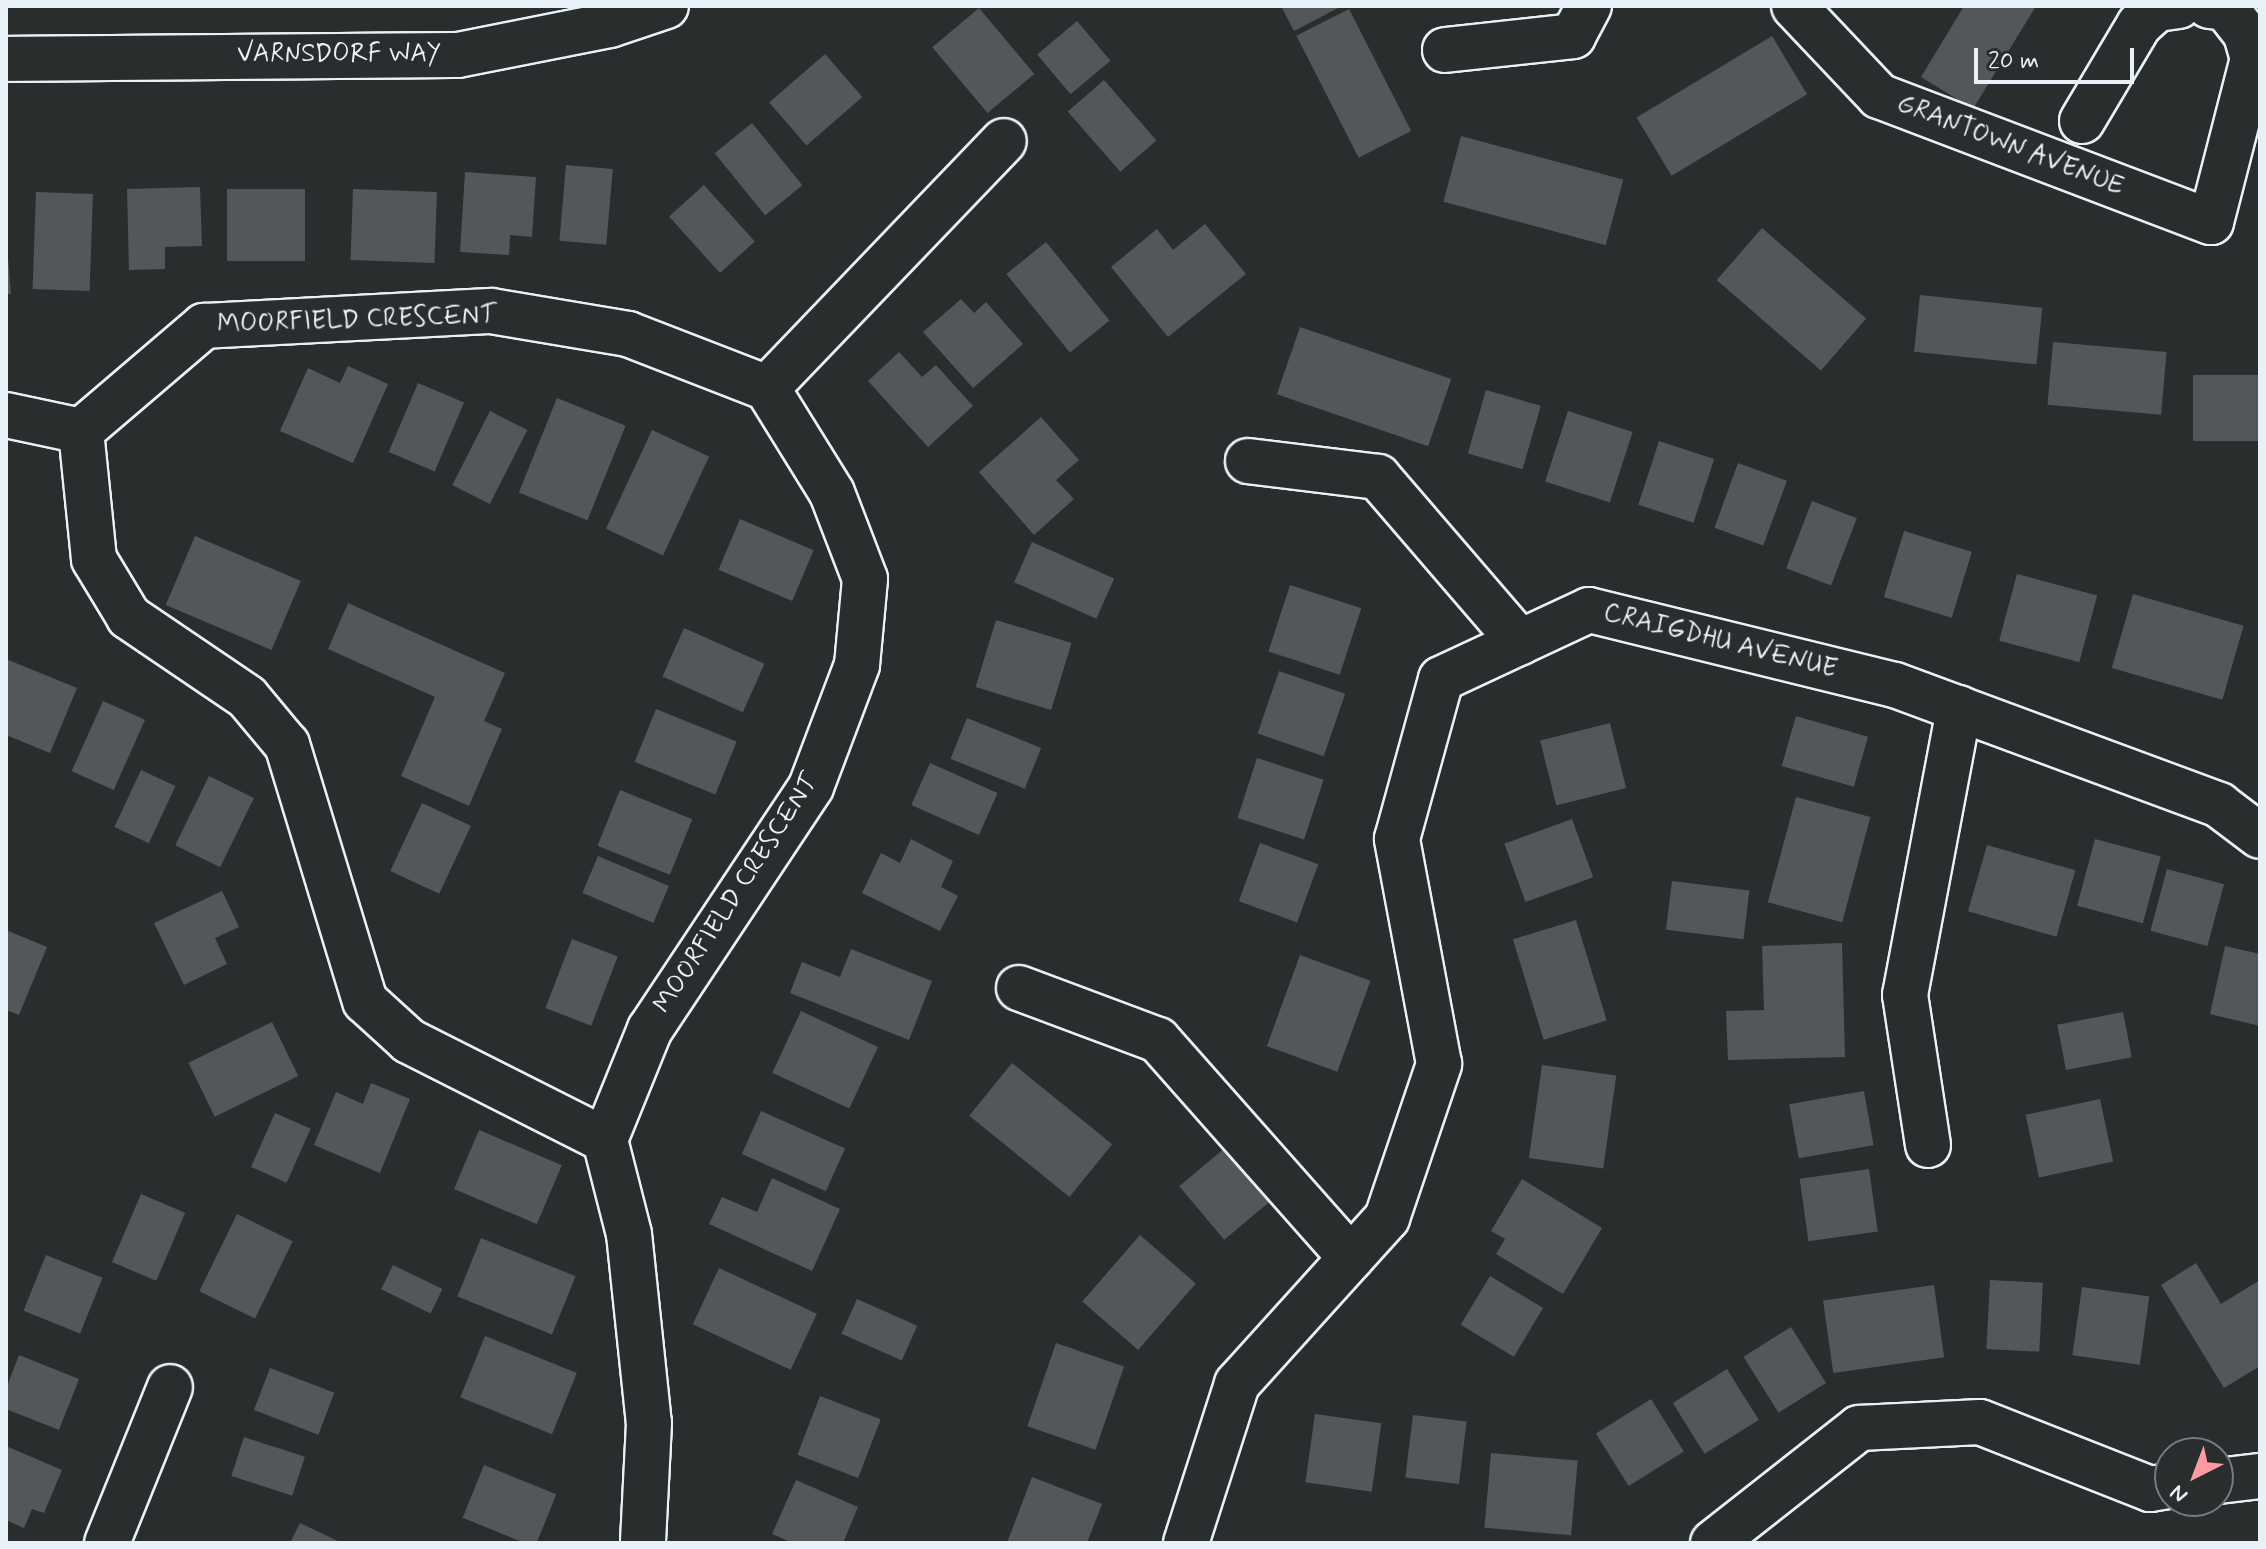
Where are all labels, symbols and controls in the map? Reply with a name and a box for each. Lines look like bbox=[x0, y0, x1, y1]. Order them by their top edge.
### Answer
scale bar bbox=[1978, 32, 2138, 82]
street label: VARNSDORF WAY bbox=[236, 39, 442, 71]
text: 20 m bbox=[1988, 46, 2039, 77]
street label: GRANTOWN AVENUE bbox=[1891, 88, 2129, 204]
street label: MOORFIELD CRESCENT bbox=[214, 300, 500, 342]
street label: CRAIGDHU AVENUE bbox=[1600, 598, 1840, 686]
street label: MOORFIELD CRESCENT bbox=[647, 766, 827, 1022]
north arrow bbox=[2154, 1437, 2234, 1517]
text: N bbox=[2164, 1478, 2194, 1509]

